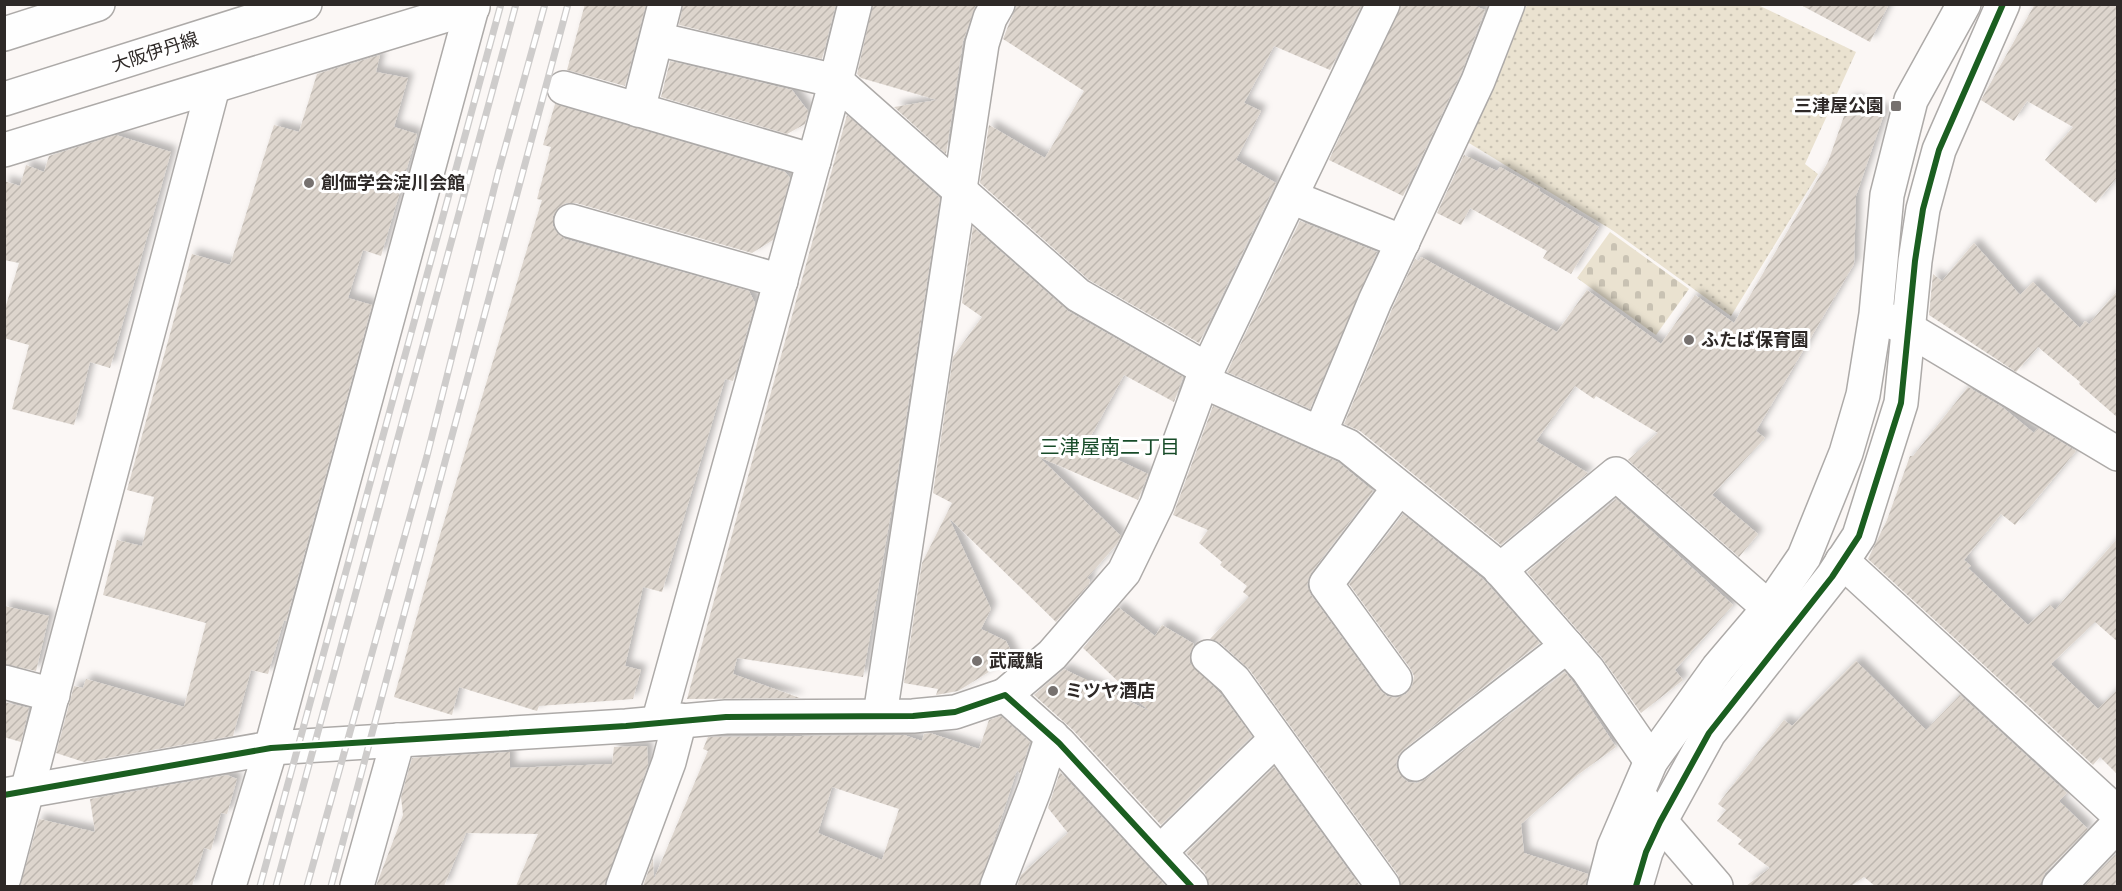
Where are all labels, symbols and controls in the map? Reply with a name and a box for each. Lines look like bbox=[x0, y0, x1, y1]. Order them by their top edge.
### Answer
street label: 大阪伊丹線 bbox=[108, 27, 201, 75]
place label: 三津屋公園 bbox=[1794, 94, 1884, 116]
marker: 三津屋公園 bbox=[1889, 99, 1903, 113]
place label: 創価学会淀川会館 bbox=[321, 171, 465, 193]
marker: 創価学会淀川会館 bbox=[302, 176, 316, 190]
place label: ふたば保育園 bbox=[1701, 328, 1809, 350]
marker: ふたば保育園 bbox=[1682, 333, 1696, 347]
district label: 三津屋南二丁目 bbox=[1040, 434, 1180, 458]
place label: 武蔵鮨 bbox=[989, 649, 1043, 671]
marker: 武蔵鮨 bbox=[970, 654, 984, 668]
place label: ミツヤ酒店 bbox=[1065, 679, 1155, 701]
marker: ミツヤ酒店 bbox=[1046, 684, 1060, 698]

